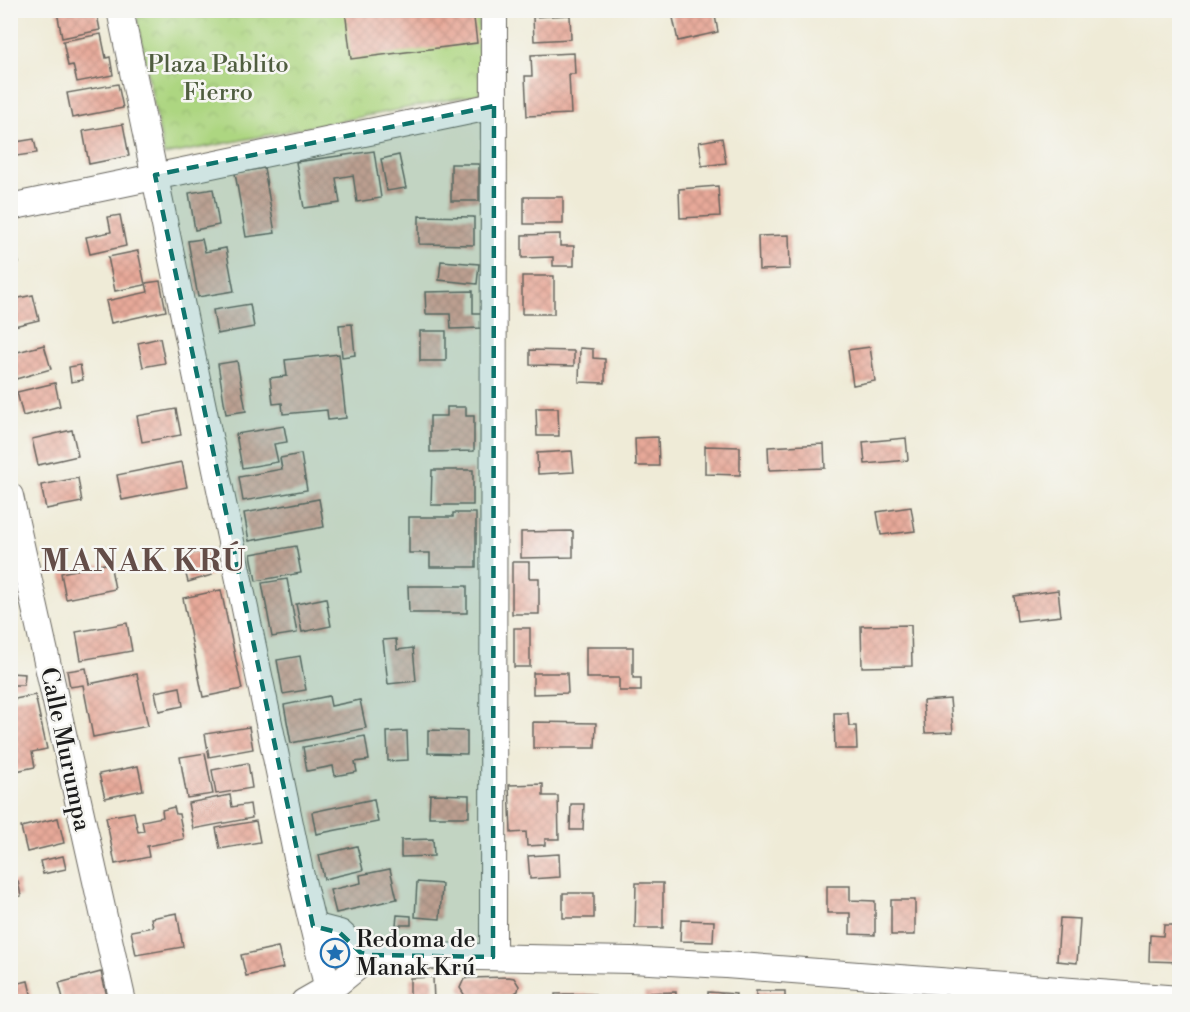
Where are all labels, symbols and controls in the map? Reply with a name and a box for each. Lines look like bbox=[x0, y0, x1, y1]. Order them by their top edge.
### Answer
park label: Plaza Pablito Fierro bbox=[147, 50, 289, 108]
district label: MANAK KRÚ bbox=[41, 541, 247, 581]
street label: Calle Murumpa bbox=[33, 665, 97, 835]
place label: Redoma de Manak Krú bbox=[356, 925, 476, 983]
place icon: Redoma de Manak Krú bbox=[319, 937, 351, 969]

